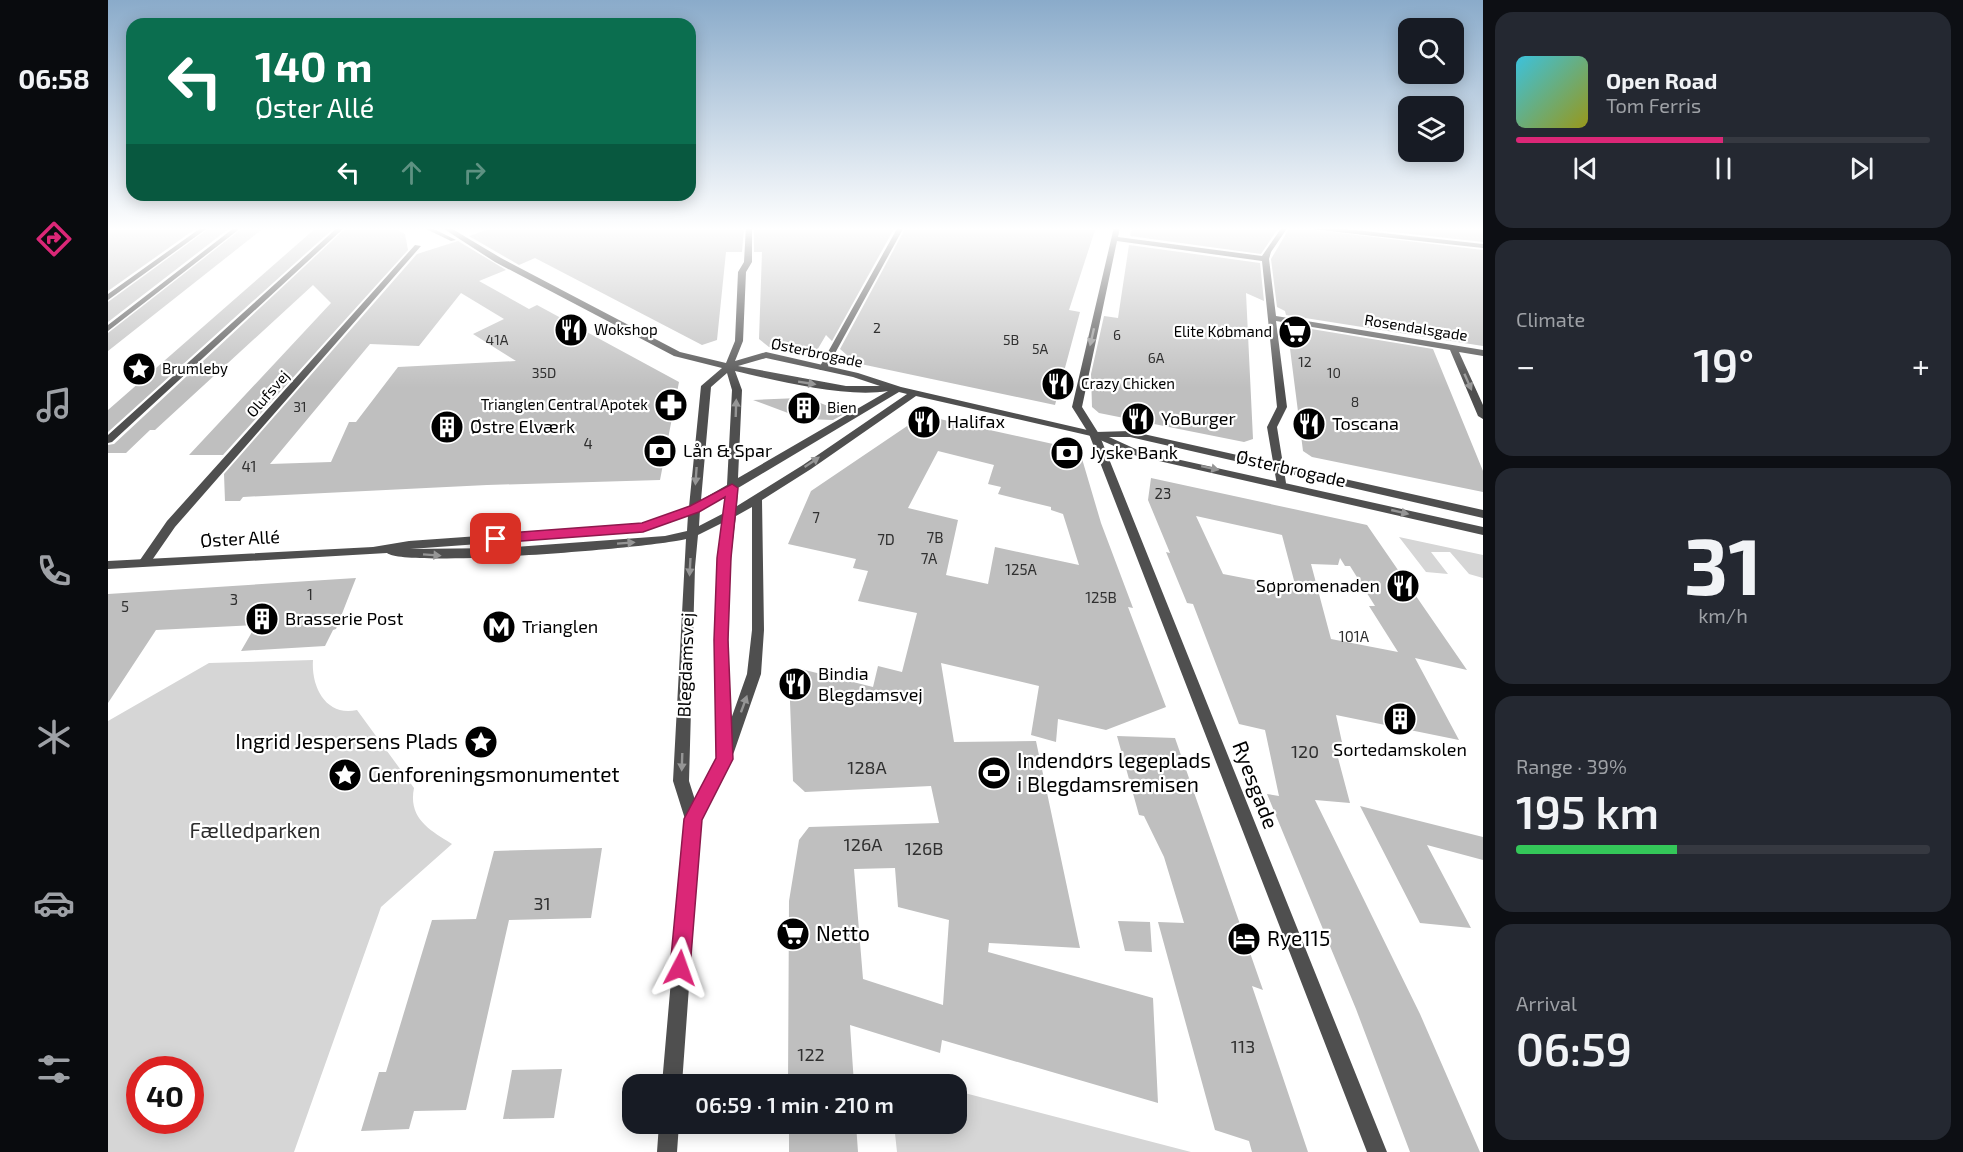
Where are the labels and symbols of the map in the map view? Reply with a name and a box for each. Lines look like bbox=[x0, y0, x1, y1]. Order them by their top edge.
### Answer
street label: Rosendalsgade bbox=[1363, 310, 1469, 344]
restaurant icon: Wokshop bbox=[553, 312, 589, 348]
supermarket icon: Elite Købmand bbox=[1277, 314, 1313, 350]
house number: 2 bbox=[873, 319, 881, 336]
place label: Wokshop bbox=[594, 320, 658, 338]
place label: Elite Købmand bbox=[1174, 322, 1272, 340]
house number: 6 bbox=[1113, 326, 1121, 343]
one-way arrow bbox=[1087, 328, 1097, 346]
house number: 41A bbox=[486, 331, 509, 348]
house number: 5B bbox=[1003, 331, 1019, 348]
street label: Østerbrogade bbox=[770, 334, 865, 371]
house number: 5A bbox=[1032, 340, 1048, 357]
house number: 6A bbox=[1148, 349, 1165, 366]
place icon: Brumleby bbox=[121, 351, 157, 387]
house number: 12 bbox=[1298, 353, 1312, 370]
place label: Brumleby bbox=[162, 359, 228, 377]
house number: 35D bbox=[532, 364, 556, 381]
house number: 10 bbox=[1327, 364, 1341, 381]
street label: Olufsvej bbox=[242, 366, 293, 421]
restaurant icon: Crazy Chicken bbox=[1040, 366, 1076, 402]
one-way arrow bbox=[1464, 373, 1473, 391]
place label: Crazy Chicken bbox=[1081, 374, 1175, 392]
one-way arrow bbox=[797, 378, 816, 387]
pharmacy icon: Trianglen Central Apotek bbox=[653, 387, 689, 423]
building icon: Bien bbox=[786, 390, 822, 426]
house number: 8 bbox=[1351, 393, 1359, 410]
place label: Trianglen Central Apotek bbox=[481, 395, 648, 413]
house number: 31 bbox=[293, 398, 307, 415]
place label: Bien bbox=[827, 398, 857, 416]
one-way arrow bbox=[731, 399, 741, 418]
restaurant icon: YoBurger bbox=[1120, 401, 1156, 437]
restaurant icon: Halifax bbox=[906, 404, 942, 440]
restaurant icon: Toscana bbox=[1291, 406, 1327, 442]
place label: YoBurger bbox=[1161, 407, 1236, 429]
building icon: Østre Elværk bbox=[429, 409, 465, 445]
place label: Halifax bbox=[947, 410, 1005, 432]
place label: Toscana bbox=[1332, 412, 1399, 434]
place label: Østre Elværk bbox=[470, 415, 575, 437]
bank icon: Lån & Spar bbox=[642, 433, 678, 469]
house number: 4 bbox=[583, 434, 593, 452]
bank icon: Jyske Bank bbox=[1049, 435, 1085, 471]
place label: Lån & Spar bbox=[683, 439, 772, 461]
place label: Jyske Bank bbox=[1090, 441, 1178, 463]
street label: Østerbrogade bbox=[1234, 445, 1348, 491]
one-way arrow bbox=[804, 456, 820, 467]
house number: 41 bbox=[241, 457, 257, 475]
one-way arrow bbox=[1201, 464, 1220, 473]
one-way arrow bbox=[691, 467, 701, 486]
house number: 23 bbox=[1155, 484, 1171, 502]
one-way arrow bbox=[1391, 507, 1410, 517]
house number: 7 bbox=[812, 508, 820, 526]
pin bbox=[470, 513, 521, 564]
street label: Øster Allé bbox=[200, 525, 280, 551]
house number: 7B bbox=[927, 528, 943, 546]
house number: 7D bbox=[877, 530, 895, 548]
one-way arrow bbox=[617, 538, 636, 547]
house number: 7A bbox=[921, 549, 938, 567]
one-way arrow bbox=[422, 551, 441, 560]
one-way arrow bbox=[685, 558, 694, 577]
house number: 125A bbox=[1005, 560, 1038, 578]
restaurant icon: Søpromenaden bbox=[1385, 568, 1421, 604]
place label: Søpromenaden bbox=[1256, 574, 1380, 596]
house number: 1 bbox=[307, 585, 313, 603]
house number: 125B bbox=[1085, 588, 1117, 606]
house number: 3 bbox=[230, 590, 238, 608]
house number: 5 bbox=[121, 597, 129, 615]
building icon: Brasserie Post bbox=[244, 601, 280, 637]
place label: Brasserie Post bbox=[285, 607, 403, 629]
metro station icon: Trianglen bbox=[481, 609, 517, 645]
street label: Blegdamsvej bbox=[672, 612, 698, 718]
place label: Trianglen bbox=[522, 615, 598, 637]
house number: 101A bbox=[1339, 627, 1370, 645]
place label: Bindia Blegdamsvej bbox=[818, 662, 923, 705]
restaurant icon: Bindia Blegdamsvej bbox=[777, 666, 813, 702]
one-way arrow bbox=[739, 694, 749, 712]
building icon: Sortedamskolen bbox=[1382, 701, 1418, 737]
place icon: Ingrid Jespersens Plads bbox=[463, 724, 499, 760]
place label: Ingrid Jespersens Plads bbox=[235, 728, 458, 753]
street label: Ryesgade bbox=[1228, 737, 1285, 832]
place label: Sortedamskolen bbox=[1333, 738, 1467, 760]
house number: 120 bbox=[1291, 740, 1319, 762]
place label: Indendørs legeplads i Blegdamsremisen bbox=[1017, 747, 1211, 796]
one-way arrow bbox=[678, 752, 687, 771]
sports icon: Indendørs legeplads i Blegdamsremisen bbox=[976, 755, 1012, 791]
house number: 128A bbox=[847, 756, 888, 778]
place icon: Genforeningsmonumentet bbox=[327, 757, 363, 793]
place label: Genforeningsmonumentet bbox=[368, 761, 619, 786]
park label: Fælledparken bbox=[190, 817, 320, 842]
house number: 126A bbox=[844, 833, 883, 855]
house number: 126B bbox=[905, 837, 943, 859]
house number: 31 bbox=[533, 892, 551, 914]
supermarket icon: Netto bbox=[775, 916, 811, 952]
place label: Netto bbox=[816, 920, 870, 945]
hotel icon: Rye115 bbox=[1226, 921, 1262, 957]
place label: Rye115 bbox=[1267, 925, 1330, 950]
position arrow bbox=[648, 936, 712, 1000]
house number: 113 bbox=[1231, 1035, 1255, 1057]
house number: 122 bbox=[797, 1043, 825, 1065]
speed limit sign: 40 bbox=[126, 1056, 204, 1134]

